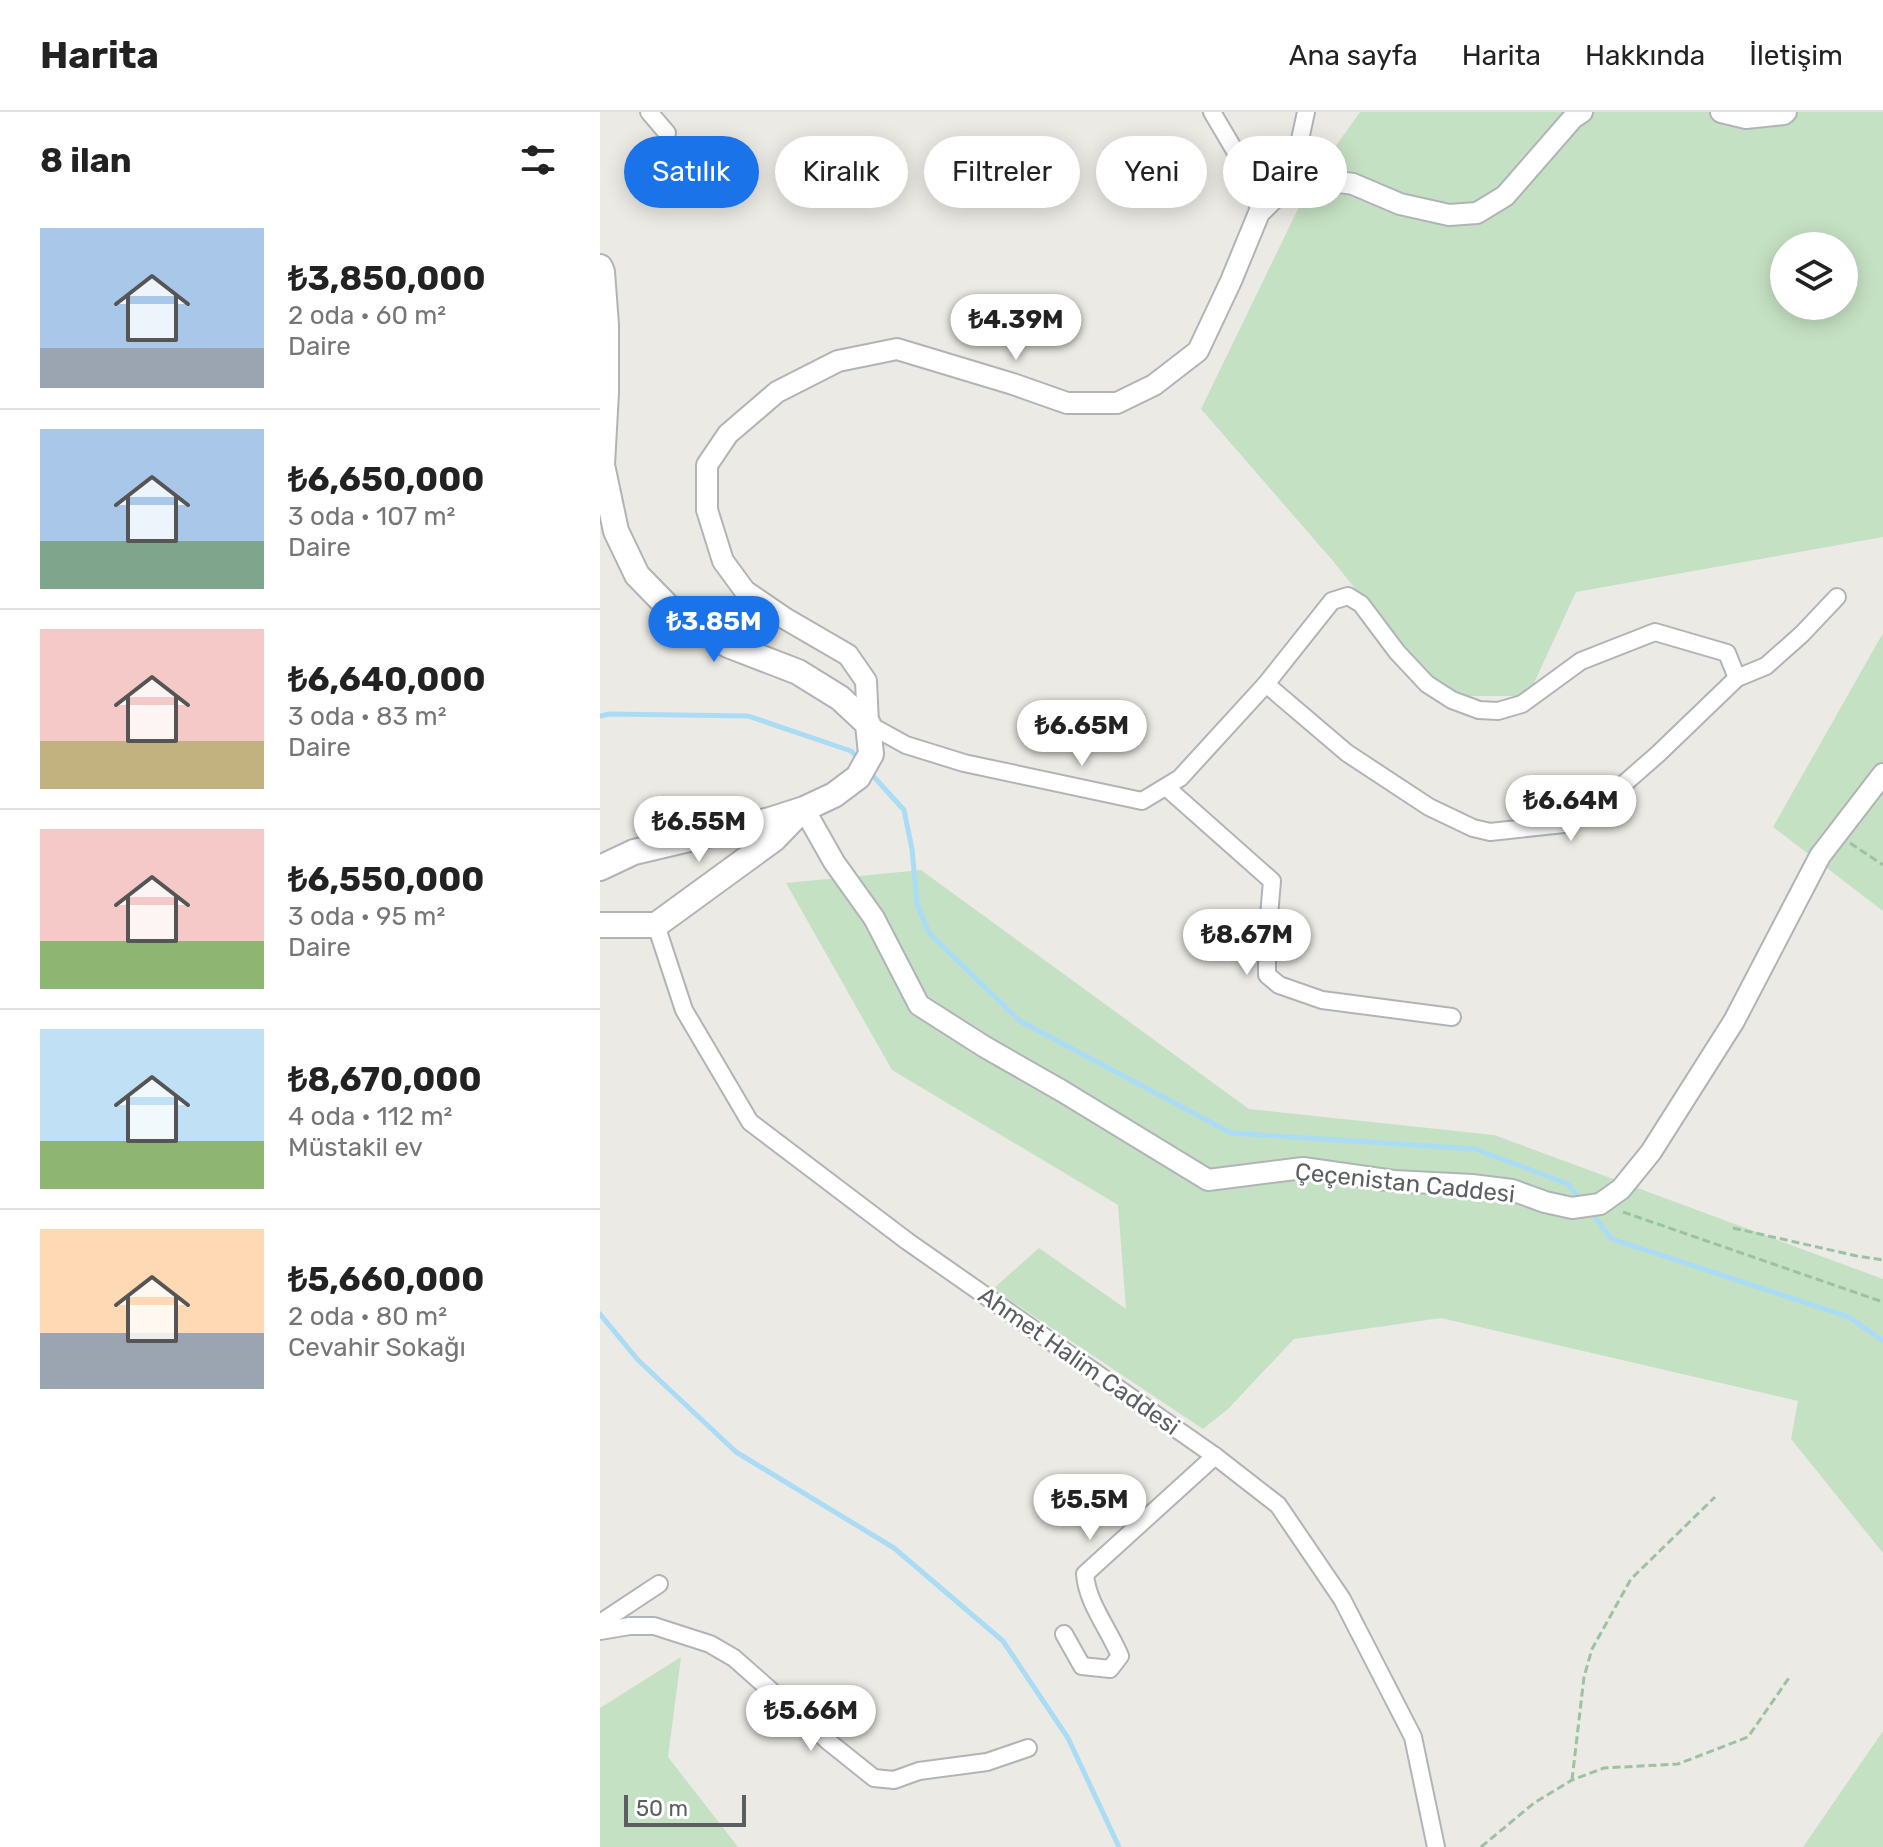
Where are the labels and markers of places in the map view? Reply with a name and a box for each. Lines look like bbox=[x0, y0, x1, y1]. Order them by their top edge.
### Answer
pin: ₺4.39M bbox=[951, 294, 1081, 362]
pin: ₺3.85M bbox=[649, 596, 779, 664]
pin: ₺6.65M bbox=[1017, 700, 1147, 768]
pin: ₺6.64M bbox=[1506, 775, 1636, 843]
pin: ₺6.55M bbox=[634, 796, 764, 864]
pin: ₺8.67M bbox=[1182, 909, 1312, 977]
pin: ₺5.5M bbox=[1034, 1474, 1146, 1542]
pin: ₺5.66M bbox=[746, 1685, 876, 1753]

